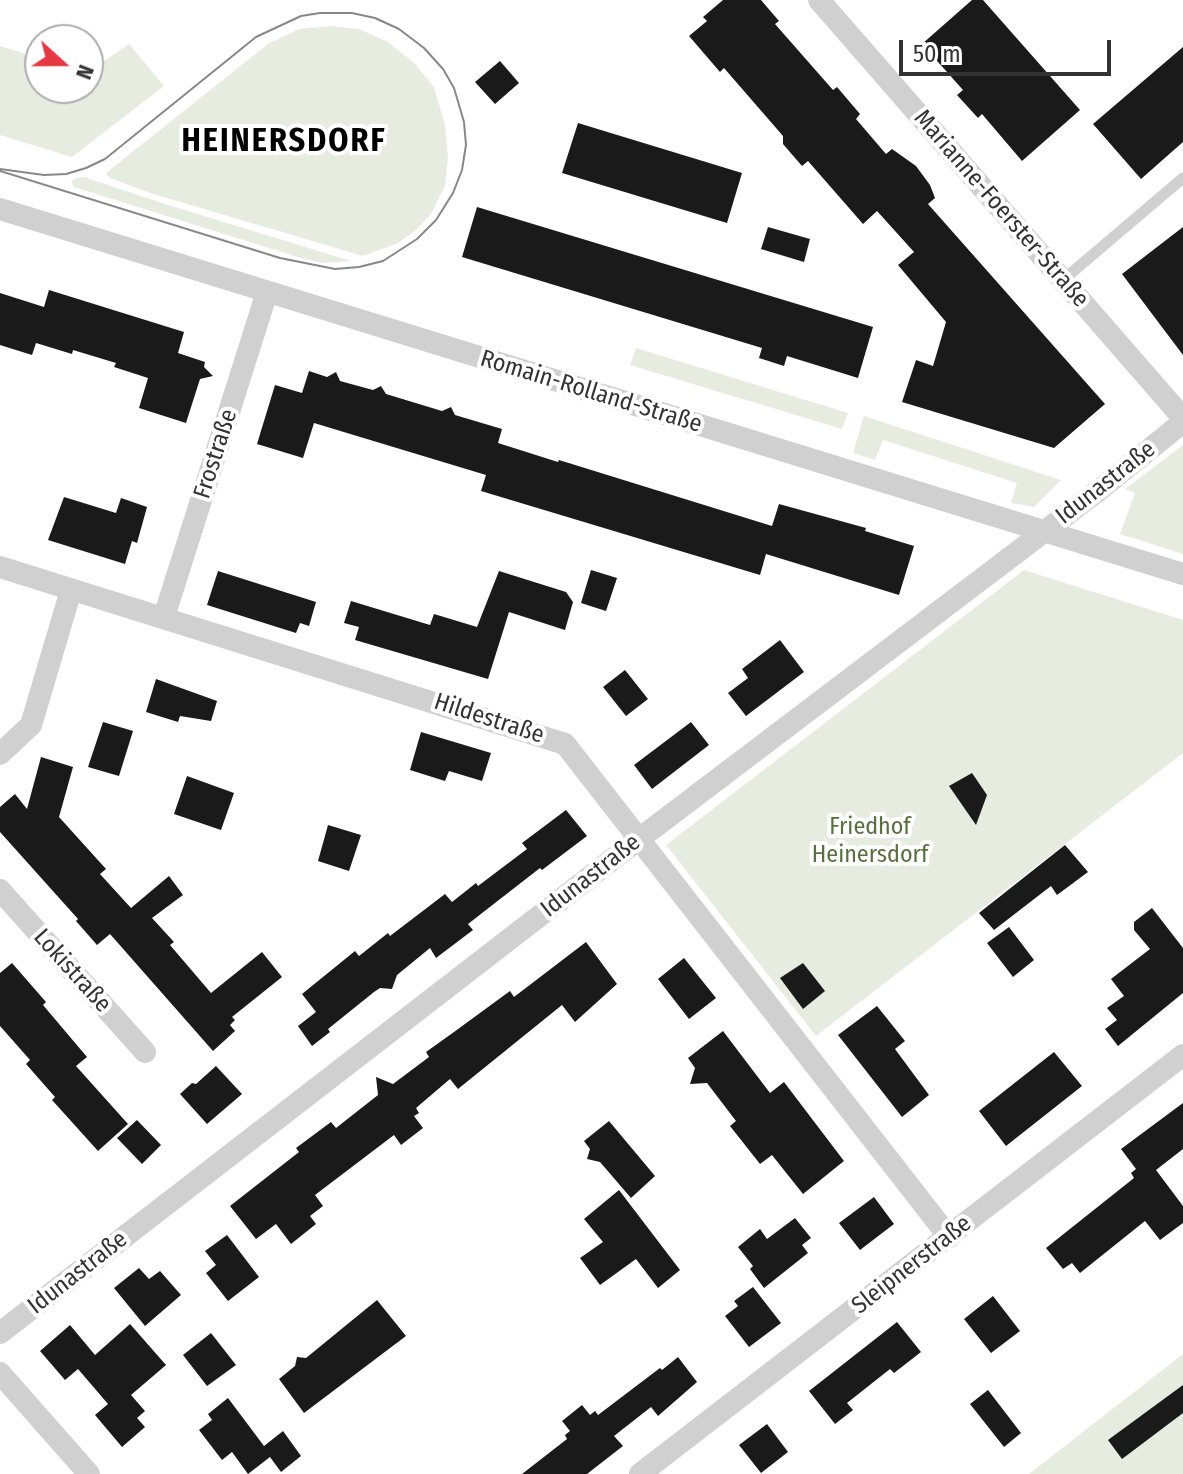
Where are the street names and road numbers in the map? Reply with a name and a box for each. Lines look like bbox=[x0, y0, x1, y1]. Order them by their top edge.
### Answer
street label: Marianne-Foerster-Straße bbox=[907, 104, 1095, 314]
street label: Romain-Rolland-Straße bbox=[477, 345, 705, 439]
street label: Frostraße bbox=[188, 406, 244, 502]
street label: Idunastraße bbox=[1051, 435, 1161, 531]
street label: Hildestraße bbox=[430, 688, 548, 750]
street label: Idunastraße bbox=[536, 828, 646, 924]
street label: Lokistraße bbox=[27, 923, 117, 1019]
street label: Sleipnerstraße bbox=[847, 1209, 977, 1321]
street label: Idunastraße bbox=[23, 1225, 133, 1321]

